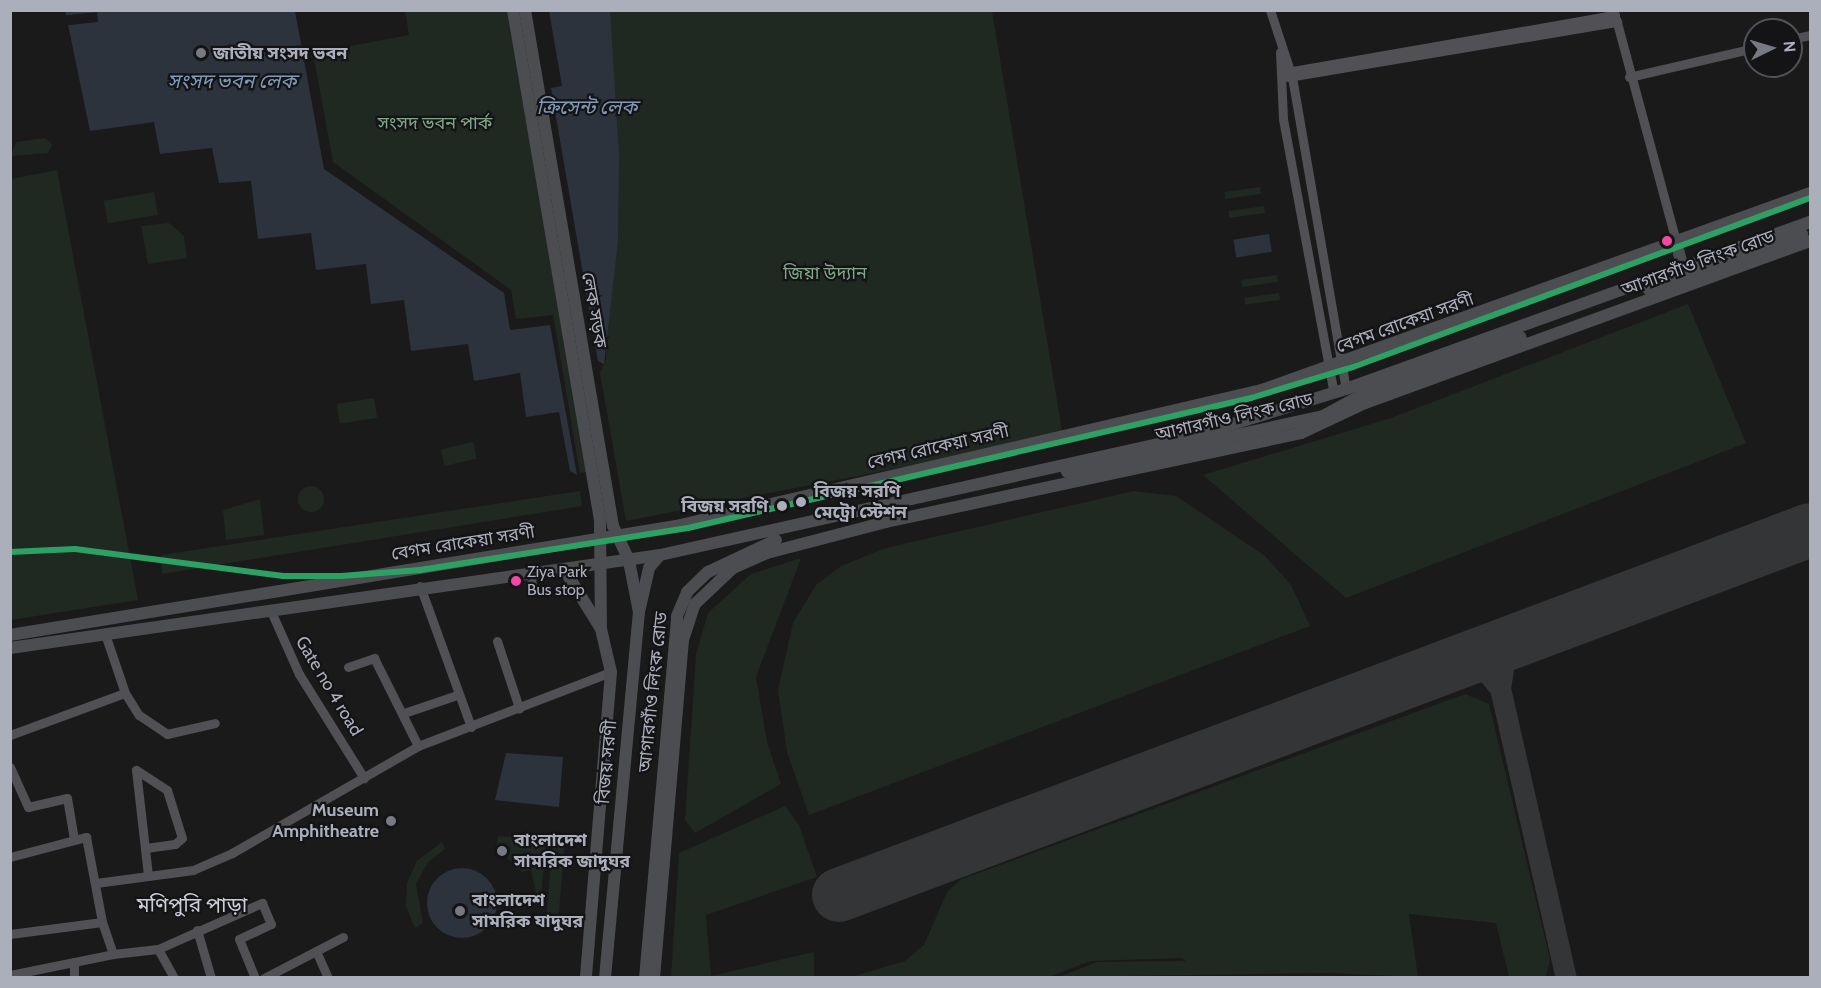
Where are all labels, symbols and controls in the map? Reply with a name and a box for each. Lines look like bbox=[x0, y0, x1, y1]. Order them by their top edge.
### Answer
north arrow bbox=[1743, 18, 1803, 78]
text: N bbox=[1779, 40, 1799, 53]
place label: জাতীয় সংসদ ভবন bbox=[213, 42, 347, 64]
marker: জাতীয় সংসদ ভবন bbox=[194, 46, 208, 60]
water label: সংসদ ভবন লেক bbox=[168, 69, 296, 93]
water label: ক্রিসেন্ট লেক bbox=[537, 95, 637, 119]
park label: সংসদ ভবন পার্ক bbox=[378, 112, 492, 134]
street label: আগারগাঁও লিংক রোড bbox=[1619, 225, 1777, 301]
unlabelled marker bbox=[1661, 235, 1673, 247]
park label: জিয়া উদ্যান bbox=[783, 262, 867, 284]
street label: লেক সড়ক bbox=[577, 270, 611, 350]
street label: বেগম রোকেয়া সরণী bbox=[1333, 288, 1477, 358]
street label: আগারগাঁও লিংক রোড bbox=[1153, 388, 1315, 446]
street label: বেগম রোকেয়া সরণী bbox=[865, 420, 1011, 474]
place label: বিজয় সরণি মেট্রো স্টেশন bbox=[814, 481, 907, 524]
marker: বিজয় সরণি মেট্রো স্টেশন bbox=[792, 493, 810, 511]
place label: বিজয় সরণি bbox=[681, 495, 768, 517]
marker: বিজয় সরণি bbox=[773, 497, 791, 515]
street label: বেগম রোকেয়া সরণী bbox=[390, 521, 536, 565]
place label: Ziya Park Bus stop bbox=[527, 562, 587, 600]
marker: Ziya Park Bus stop bbox=[510, 575, 522, 587]
street label: আগারগাঁও লিংক রোড bbox=[634, 611, 672, 773]
street label: Gate no 4 road bbox=[291, 632, 367, 740]
street label: বিজয় সরণী bbox=[593, 719, 621, 805]
place label: Museum Amphitheatre bbox=[272, 800, 379, 842]
marker: Museum Amphitheatre bbox=[384, 814, 398, 828]
place label: বাংলাদেশ সামরিক জাদুঘর bbox=[514, 830, 630, 872]
marker: বাংলাদেশ সামরিক জাদুঘর bbox=[495, 844, 509, 858]
place label: বাংলাদেশ সামরিক যাদুঘর bbox=[472, 890, 583, 932]
district label: মণিপুরি পাড়া bbox=[137, 892, 247, 918]
marker: বাংলাদেশ সামরিক যাদুঘর bbox=[453, 904, 467, 918]

